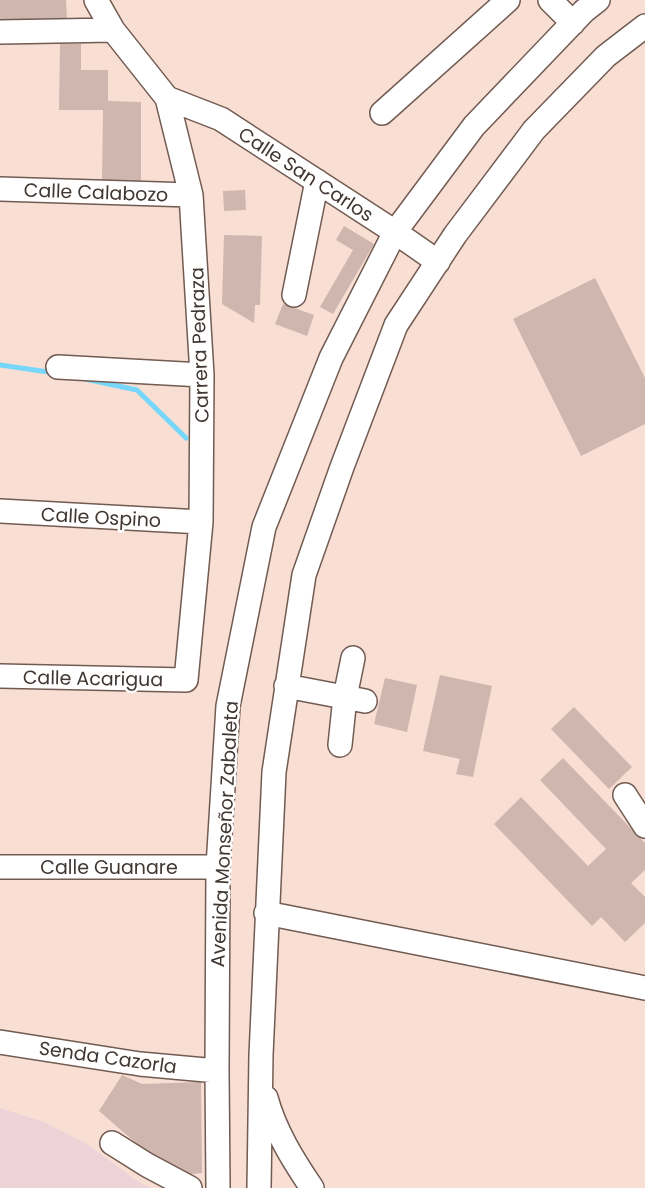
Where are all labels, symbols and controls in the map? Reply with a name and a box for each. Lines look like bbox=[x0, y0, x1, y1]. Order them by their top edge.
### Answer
street label: Calle San Carlos bbox=[233, 121, 379, 228]
street label: Calle Calabozo bbox=[23, 176, 169, 209]
street label: Carrera Pedraza bbox=[183, 267, 216, 423]
street label: Calle Ospino bbox=[40, 501, 162, 534]
street label: Calle Acarigua bbox=[23, 664, 163, 693]
street label: Avenida Monseñor Zabaleta bbox=[204, 700, 245, 968]
street label: Calle Guanare bbox=[40, 854, 178, 881]
street label: Senda Cazorla bbox=[37, 1034, 179, 1081]

